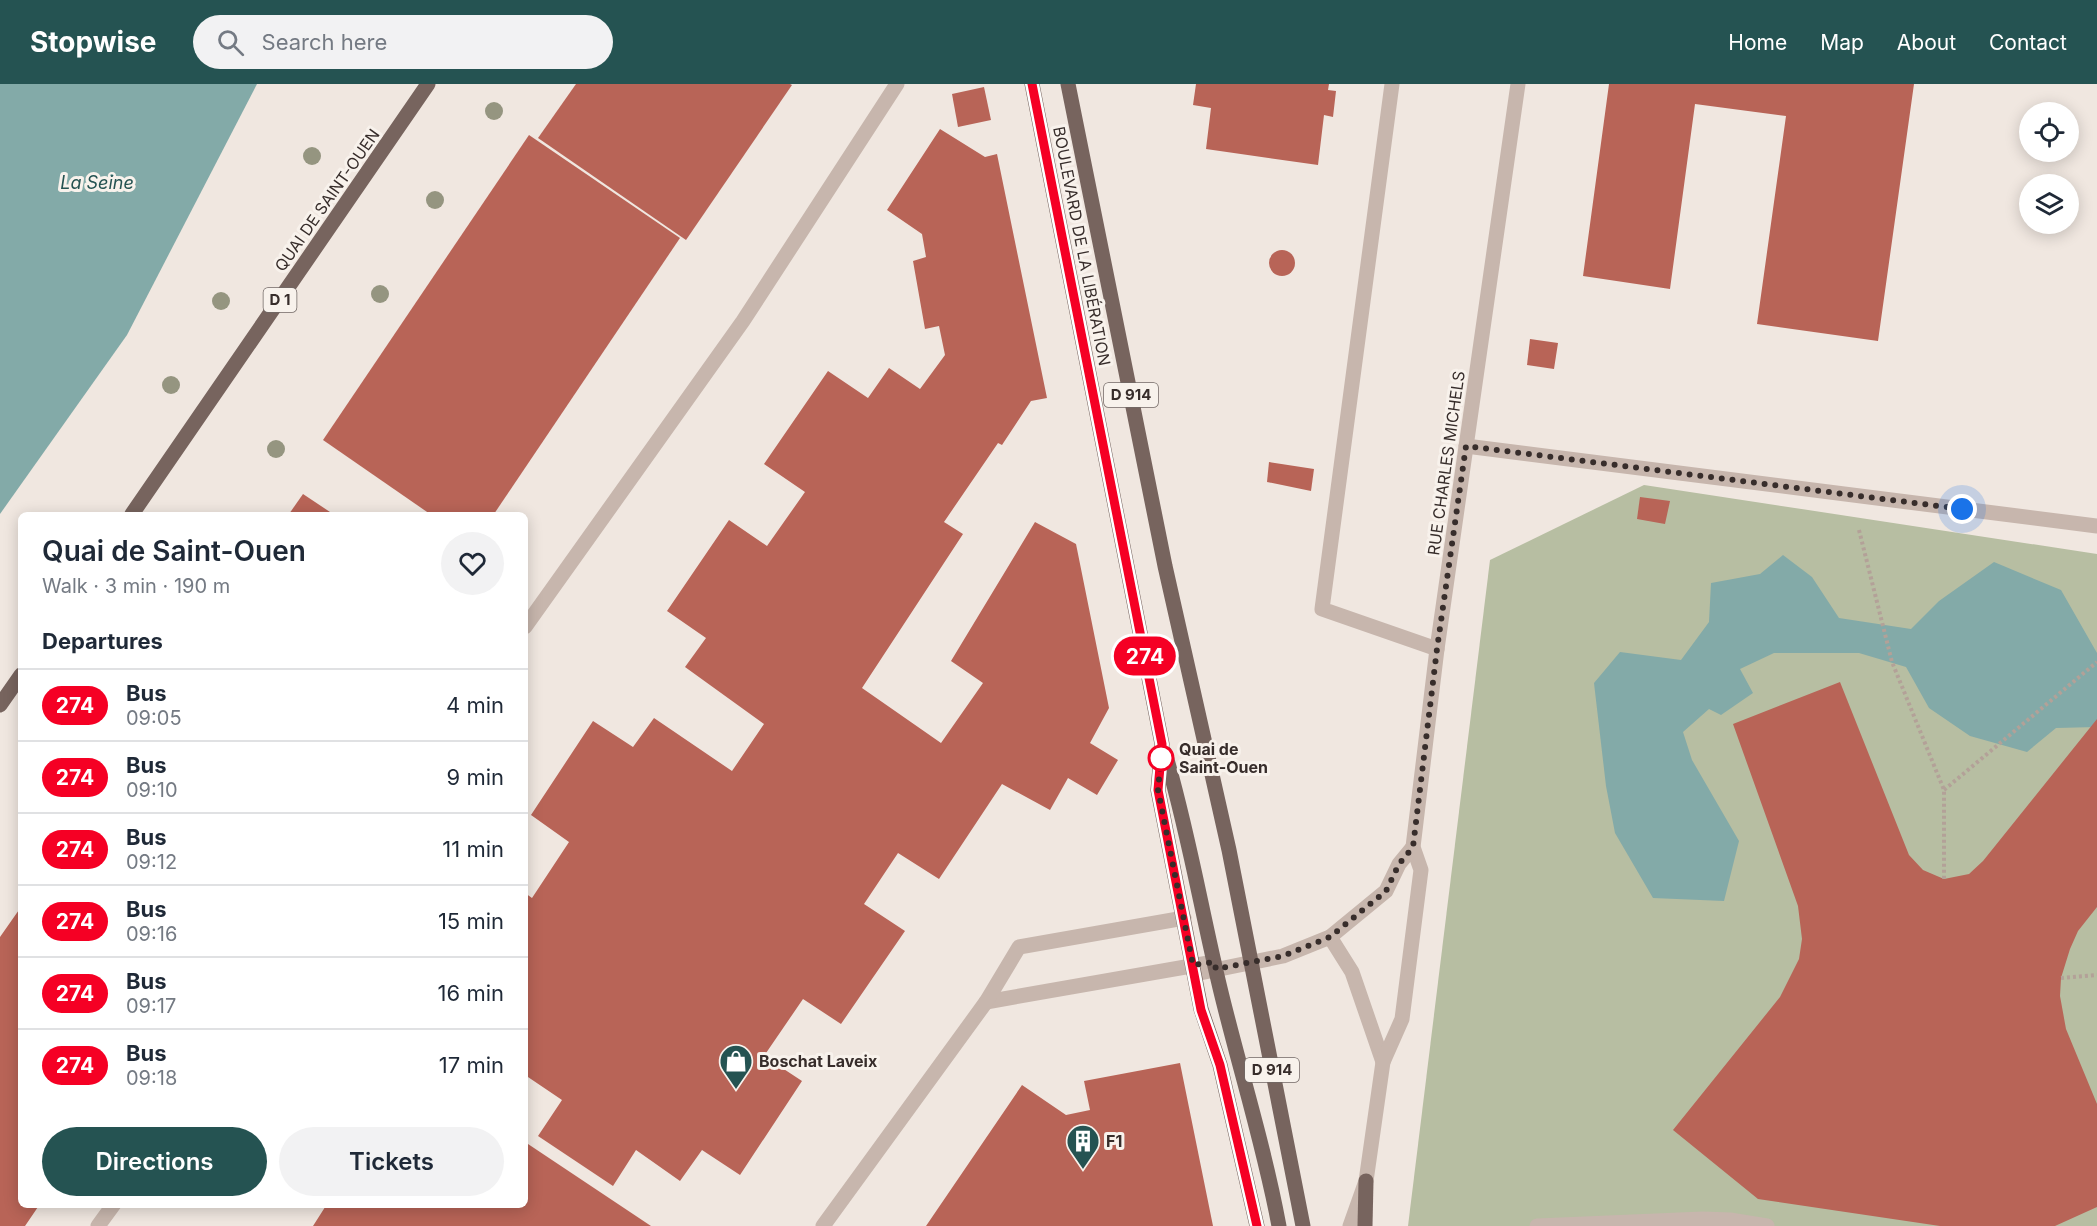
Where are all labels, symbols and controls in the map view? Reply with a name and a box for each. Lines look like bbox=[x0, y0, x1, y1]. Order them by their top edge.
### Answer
search box bbox=[193, 15, 613, 69]
text: Stopwise bbox=[30, 25, 157, 59]
icon: search bbox=[214, 26, 247, 59]
text: Search here bbox=[262, 29, 387, 55]
text: Home bbox=[1728, 30, 1787, 55]
text: Map bbox=[1820, 30, 1864, 55]
text: About bbox=[1897, 30, 1956, 55]
text: Contact bbox=[1989, 30, 2067, 55]
map controls bbox=[2019, 102, 2079, 234]
button: locate bbox=[2019, 102, 2079, 162]
street label: QUAI DE SAINT-OUEN bbox=[270, 125, 384, 275]
street label: BOULEVARD DE LA LIBÉRATION bbox=[1049, 125, 1115, 367]
water label: La Seine bbox=[60, 172, 134, 193]
button: layers bbox=[2019, 174, 2079, 234]
road number: D 1 bbox=[264, 288, 296, 312]
street label: RUE CHARLES MICHELS bbox=[1423, 370, 1469, 556]
road number: D 914 bbox=[1104, 383, 1158, 407]
your location bbox=[1947, 494, 1977, 524]
button: heart bbox=[441, 532, 504, 595]
text: Quai de Saint-Ouen bbox=[42, 534, 306, 568]
text: Walk · 3 min · 190 m bbox=[42, 574, 230, 598]
text: Departures bbox=[42, 628, 163, 654]
line badge: 274 bbox=[1110, 636, 1180, 676]
text: 274 bbox=[1126, 644, 1164, 669]
text: Bus bbox=[126, 680, 167, 706]
text: 4 min bbox=[446, 692, 504, 718]
text: 274 bbox=[56, 693, 94, 718]
text: 09:05 bbox=[126, 706, 182, 730]
place label: Quai de Saint-Ouen bbox=[1179, 739, 1268, 777]
marker: Quai de Saint-Ouen bbox=[1148, 745, 1174, 771]
text: Bus bbox=[126, 752, 167, 778]
text: 9 min bbox=[447, 764, 504, 790]
text: 274 bbox=[56, 765, 94, 790]
text: 09:10 bbox=[126, 778, 178, 802]
text: Bus bbox=[126, 824, 167, 850]
text: 11 min bbox=[442, 836, 504, 862]
text: 274 bbox=[56, 837, 94, 862]
text: 09:12 bbox=[126, 850, 177, 874]
text: Bus bbox=[126, 896, 167, 922]
text: 15 min bbox=[438, 908, 504, 934]
text: 274 bbox=[56, 909, 94, 934]
text: 09:16 bbox=[126, 922, 177, 946]
text: Bus bbox=[126, 968, 167, 994]
text: 16 min bbox=[438, 980, 504, 1006]
text: 274 bbox=[56, 981, 94, 1006]
text: 09:17 bbox=[126, 994, 176, 1018]
text: Bus bbox=[126, 1040, 167, 1066]
shop icon: Boschat Laveix bbox=[718, 1043, 754, 1090]
place label: Boschat Laveix bbox=[759, 1051, 877, 1071]
text: 17 min bbox=[439, 1052, 504, 1078]
text: 274 bbox=[56, 1053, 94, 1078]
road number: D 914 bbox=[1245, 1058, 1299, 1082]
text: 09:18 bbox=[126, 1066, 177, 1090]
building icon: F1 bbox=[1065, 1123, 1101, 1170]
button: Directions bbox=[42, 1127, 267, 1196]
button: Tickets bbox=[279, 1127, 504, 1196]
place label: F1 bbox=[1106, 1131, 1122, 1151]

